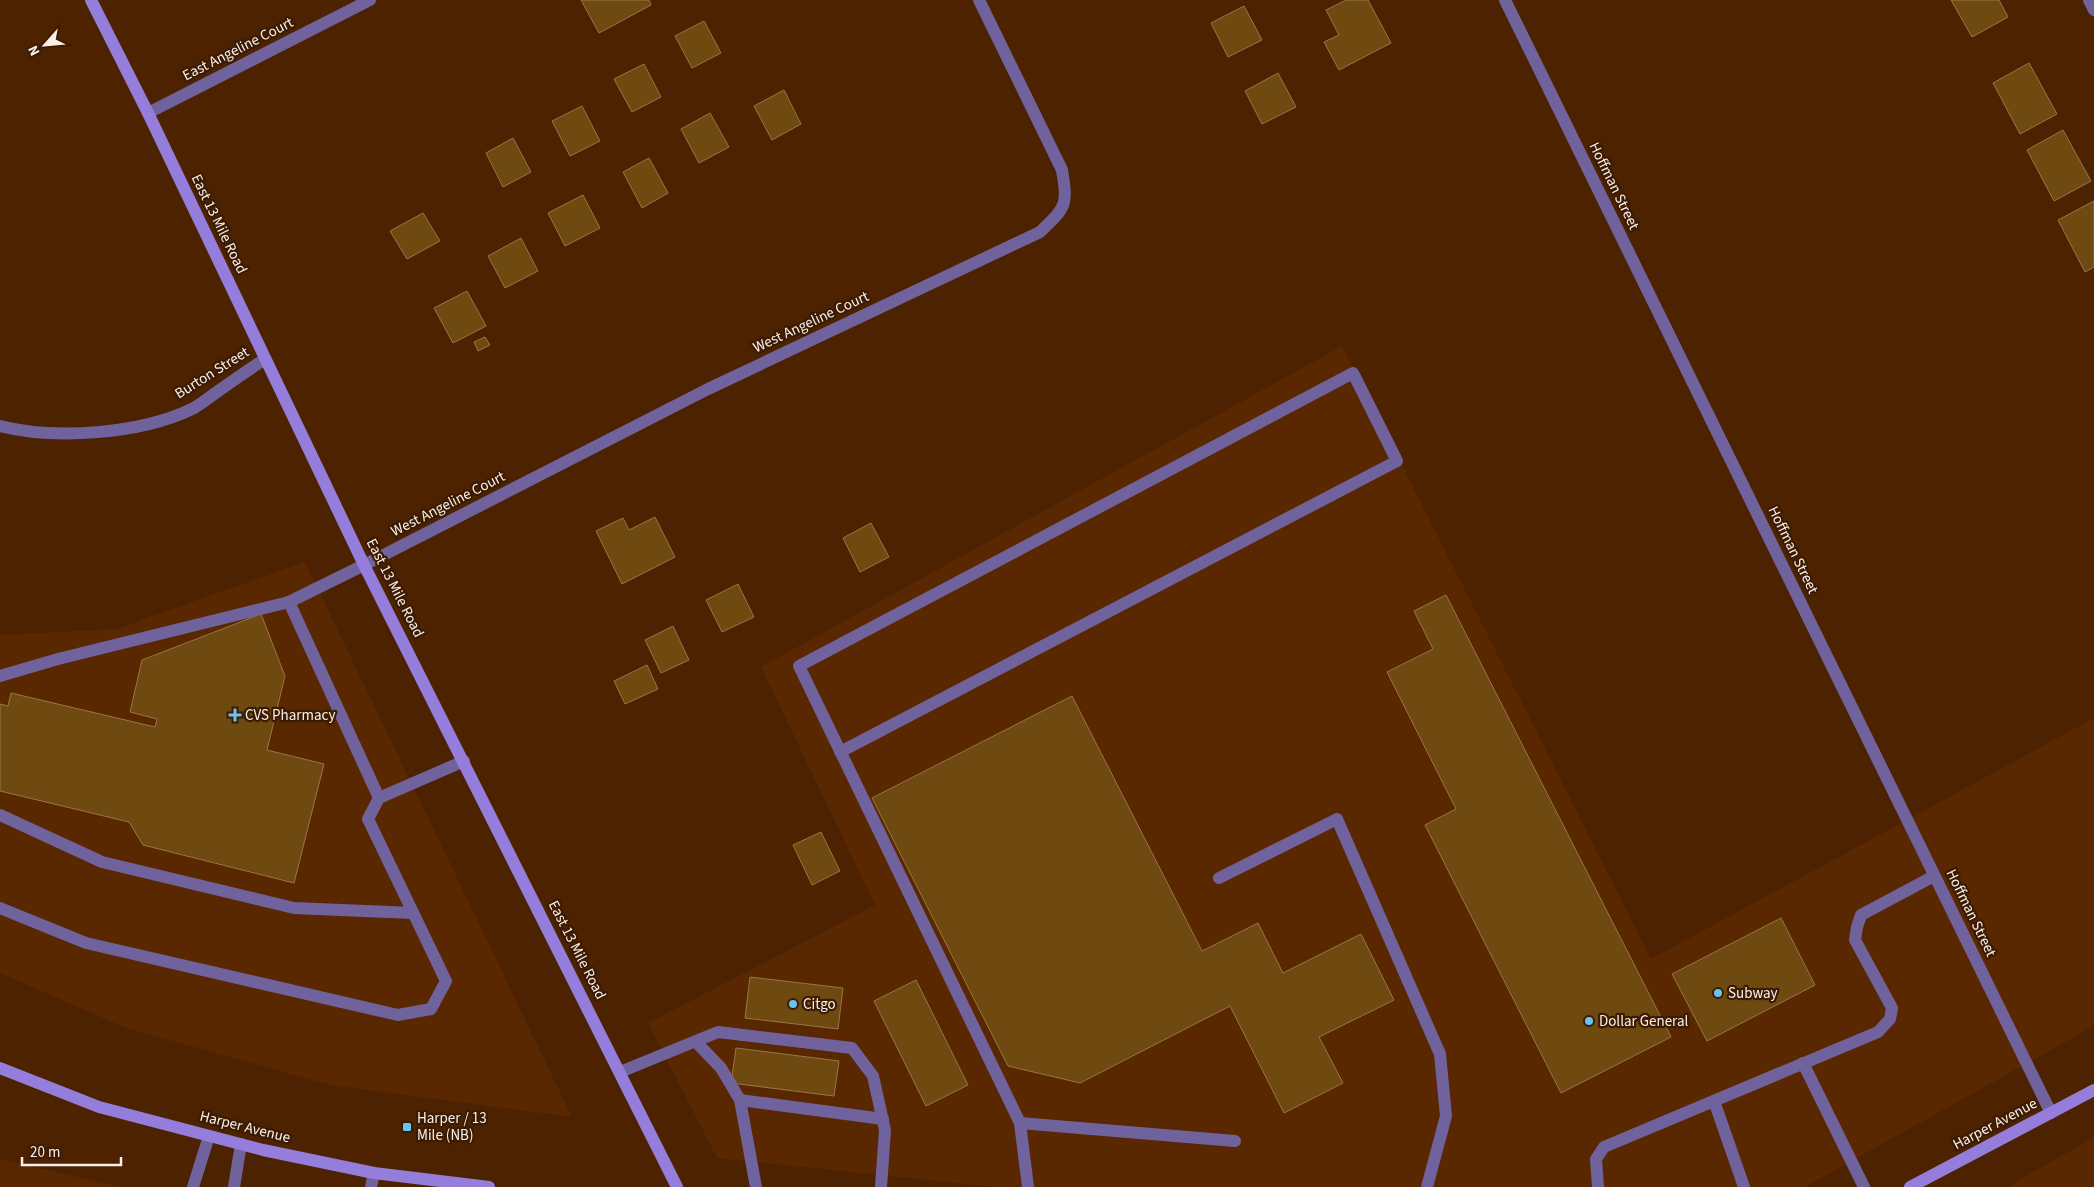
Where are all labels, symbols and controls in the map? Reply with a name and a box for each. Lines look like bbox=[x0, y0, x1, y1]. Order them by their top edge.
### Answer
street label: East Angeline Court bbox=[179, 12, 297, 86]
north arrow bbox=[20, 20, 70, 70]
text: N bbox=[23, 42, 45, 59]
street label: Hoffman Street bbox=[1584, 139, 1644, 233]
street label: East 13 Mile Road bbox=[186, 171, 252, 277]
street label: West Angeline Court bbox=[750, 286, 872, 358]
street label: Burton Street bbox=[171, 342, 253, 404]
street label: West Angeline Court bbox=[387, 466, 509, 542]
street label: Hoffman Street bbox=[1763, 503, 1823, 597]
street label: East 13 Mile Road bbox=[361, 535, 429, 641]
place label: CVS Pharmacy bbox=[245, 705, 335, 726]
marker: CVS Pharmacy bbox=[229, 709, 241, 721]
street label: Hoffman Street bbox=[1941, 866, 2001, 960]
street label: East 13 Mile Road bbox=[543, 897, 611, 1003]
place label: Subway bbox=[1728, 983, 1778, 1004]
marker: Subway bbox=[1712, 987, 1724, 999]
place label: Citgo bbox=[803, 994, 836, 1015]
marker: Citgo bbox=[787, 998, 799, 1010]
place label: Dollar General bbox=[1599, 1011, 1689, 1032]
marker: Dollar General bbox=[1583, 1015, 1595, 1027]
street label: Harper Avenue bbox=[1949, 1093, 2041, 1155]
street label: Harper Avenue bbox=[197, 1106, 293, 1148]
place label: Harper / 13 Mile (NB) bbox=[417, 1108, 487, 1146]
marker: Harper / 13 Mile (NB) bbox=[401, 1121, 413, 1133]
scale bar bbox=[22, 1134, 121, 1166]
text: 20 m bbox=[30, 1142, 60, 1163]

